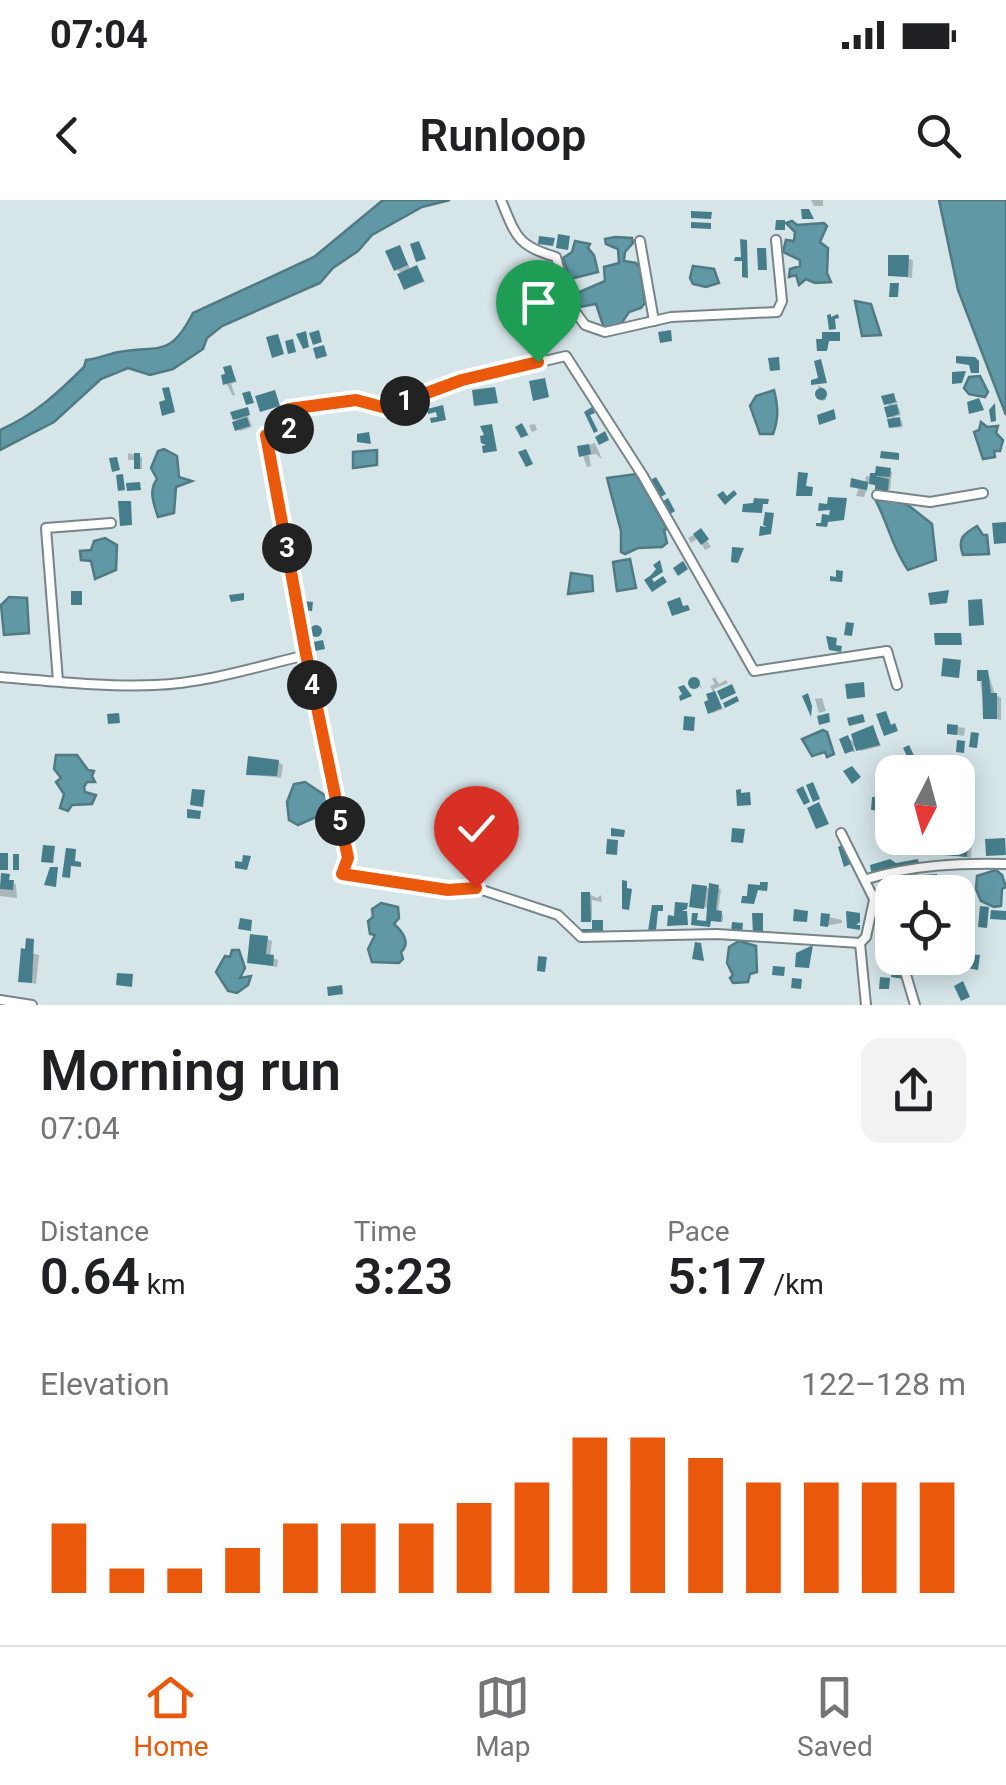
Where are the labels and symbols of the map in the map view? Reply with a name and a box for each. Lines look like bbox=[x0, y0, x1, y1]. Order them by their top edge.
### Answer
pin bbox=[496, 260, 581, 363]
pin: 1 bbox=[380, 376, 430, 426]
pin: 2 bbox=[264, 404, 314, 454]
pin: 3 bbox=[262, 523, 312, 573]
pin: 4 bbox=[287, 660, 337, 710]
north arrow bbox=[875, 755, 975, 855]
pin bbox=[434, 786, 519, 889]
pin: 5 bbox=[315, 796, 365, 846]

